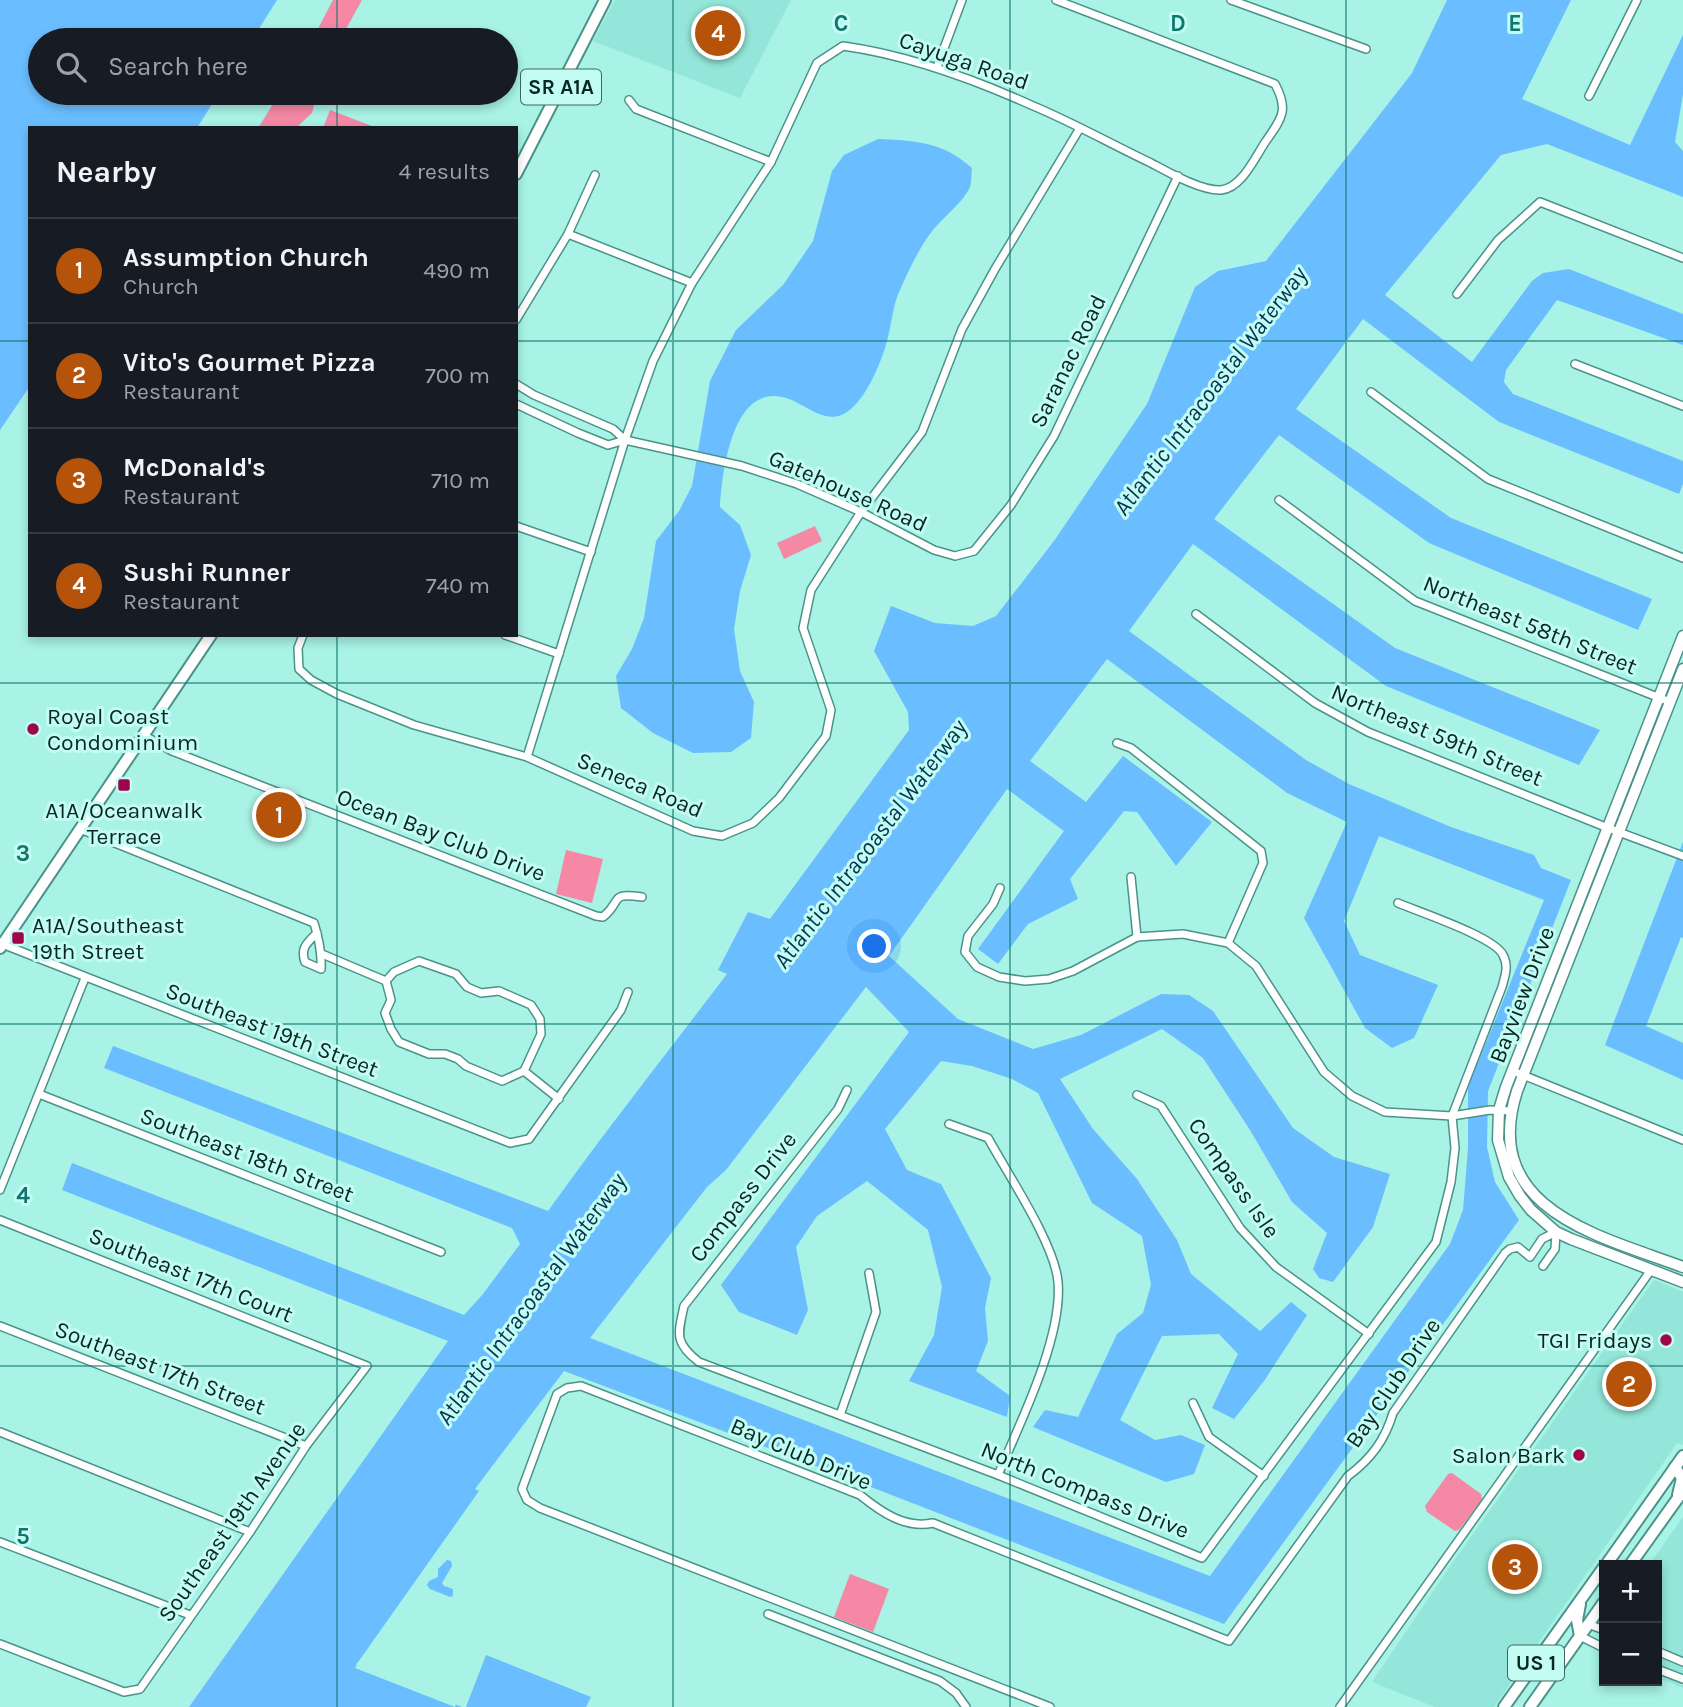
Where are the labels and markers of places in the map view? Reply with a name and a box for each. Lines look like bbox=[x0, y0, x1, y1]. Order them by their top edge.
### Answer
pin: 4 bbox=[695, 7, 741, 59]
place label: Royal Coast Condominium bbox=[47, 703, 198, 756]
marker: Royal Coast Condominium bbox=[25, 721, 41, 737]
marker: A1A/Oceanwalk Terrace bbox=[116, 777, 132, 793]
pin: 1 bbox=[256, 789, 302, 841]
place label: A1A/Oceanwalk Terrace bbox=[45, 797, 203, 850]
place label: A1A/Southeast 19th Street bbox=[32, 912, 184, 965]
marker: A1A/Southeast 19th Street bbox=[10, 930, 26, 946]
place label: TGI Fridays bbox=[1537, 1327, 1652, 1354]
marker: TGI Fridays bbox=[1658, 1332, 1674, 1348]
pin: 2 bbox=[1606, 1358, 1652, 1410]
place label: Salon Bark bbox=[1452, 1442, 1565, 1469]
marker: Salon Bark bbox=[1571, 1447, 1587, 1463]
pin: 3 bbox=[1492, 1541, 1538, 1593]

